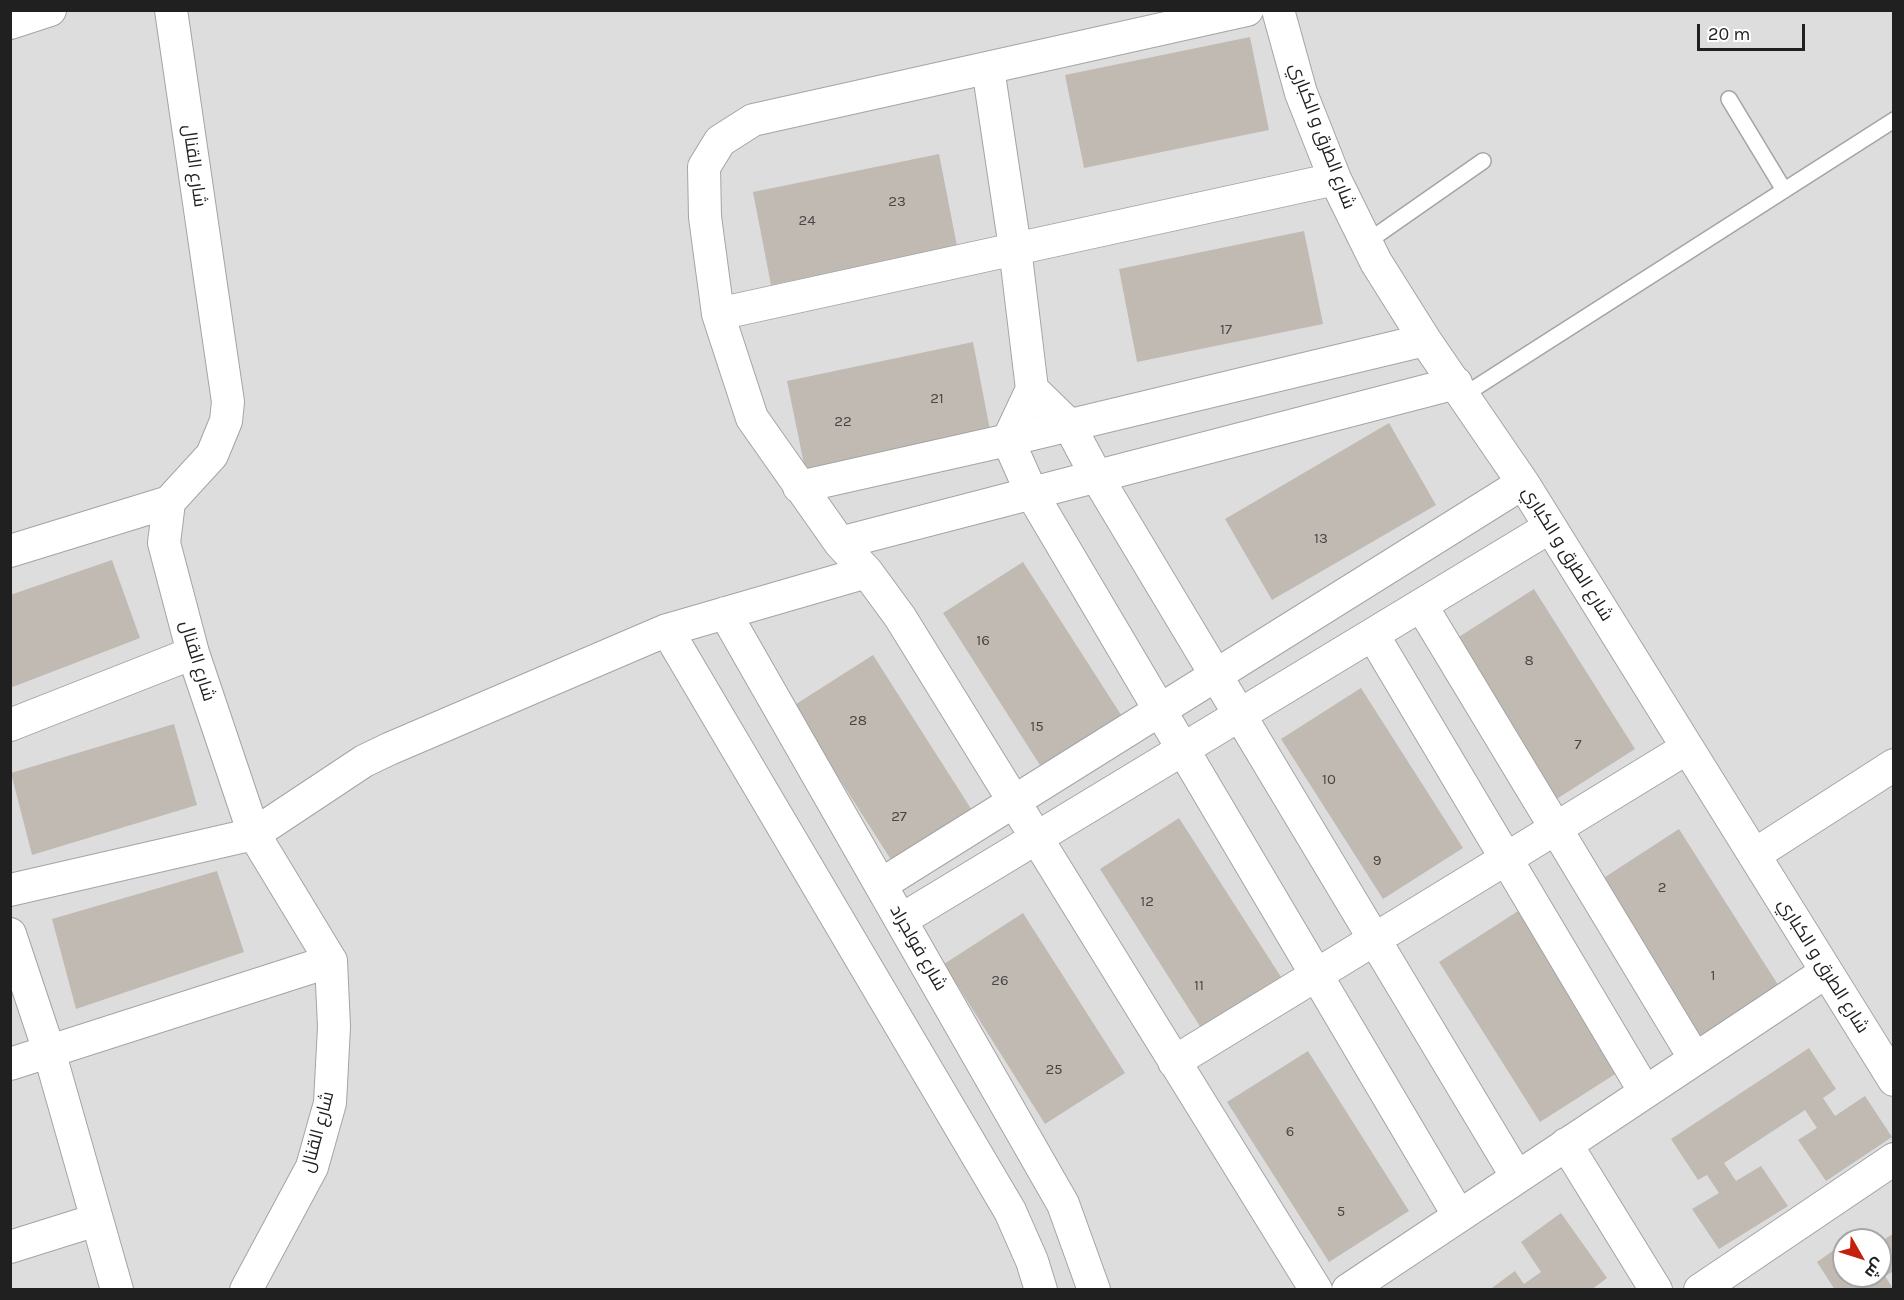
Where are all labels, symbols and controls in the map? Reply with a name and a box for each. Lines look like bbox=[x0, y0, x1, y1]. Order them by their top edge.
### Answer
scale bar bbox=[1700, 12, 1808, 50]
text: 20 m bbox=[1708, 23, 1750, 45]
street label: شارع الطرق و الكباري bbox=[1284, 60, 1360, 212]
street label: شارع القنال bbox=[178, 123, 210, 209]
house number: 23 bbox=[888, 193, 906, 211]
house number: 24 bbox=[798, 212, 816, 230]
house number: 17 bbox=[1220, 321, 1232, 339]
house number: 21 bbox=[930, 390, 944, 408]
house number: 22 bbox=[834, 413, 852, 431]
street label: شارع الطرق و الكباري bbox=[1517, 483, 1617, 625]
house number: 13 bbox=[1314, 530, 1328, 548]
street label: شارع القنال bbox=[175, 618, 219, 704]
house number: 16 bbox=[976, 632, 990, 650]
house number: 8 bbox=[1524, 652, 1534, 670]
house number: 28 bbox=[849, 712, 867, 730]
house number: 15 bbox=[1030, 718, 1044, 736]
house number: 7 bbox=[1574, 736, 1582, 754]
house number: 10 bbox=[1322, 771, 1336, 789]
house number: 27 bbox=[891, 808, 907, 826]
house number: 9 bbox=[1373, 852, 1381, 870]
house number: 2 bbox=[1658, 879, 1666, 897]
house number: 12 bbox=[1140, 893, 1154, 911]
street label: شارع الطرق و الكباري bbox=[1773, 895, 1873, 1037]
street label: شارع فولجراد bbox=[885, 901, 951, 995]
house number: 1 bbox=[1711, 967, 1715, 985]
house number: 26 bbox=[991, 972, 1009, 990]
house number: 11 bbox=[1194, 977, 1204, 995]
house number: 25 bbox=[1045, 1061, 1063, 1079]
street label: شارع القنال bbox=[297, 1089, 339, 1175]
house number: 6 bbox=[1286, 1123, 1294, 1141]
house number: 5 bbox=[1337, 1203, 1345, 1221]
north arrow bbox=[1832, 1228, 1892, 1288]
text: ش bbox=[1861, 1254, 1889, 1282]

